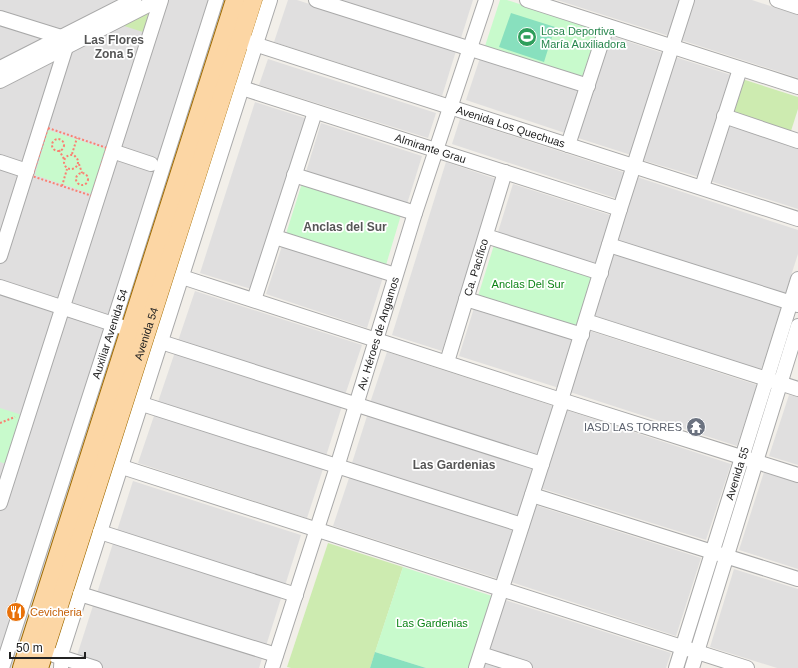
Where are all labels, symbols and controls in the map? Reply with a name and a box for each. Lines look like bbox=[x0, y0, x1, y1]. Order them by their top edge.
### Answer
place label: Losa Deportiva María Auxiliadora bbox=[541, 25, 627, 50]
sports icon: Losa Deportiva María Auxiliadora bbox=[516, 26, 538, 48]
district label: Las Flores Zona 5 bbox=[84, 33, 144, 61]
street label: Avenida Los Quechuas bbox=[455, 103, 567, 150]
street label: Almirante Grau bbox=[393, 131, 468, 165]
district label: Anclas del Sur bbox=[303, 220, 387, 234]
street label: Ca. Pacífico bbox=[461, 237, 490, 297]
street label: Av. Héroes de Angamos bbox=[355, 275, 401, 391]
park label: Anclas Del Sur bbox=[492, 278, 565, 290]
street label: Auxiliar Avenida 54 bbox=[90, 288, 130, 380]
street label: Avenida 54 bbox=[132, 306, 160, 362]
temple icon: IASD LAS TORRES bbox=[685, 416, 707, 438]
place label: IASD LAS TORRES bbox=[584, 421, 682, 433]
street label: Avenida 55 bbox=[723, 445, 751, 501]
district label: Las Gardenias bbox=[413, 458, 496, 472]
restaurant icon: Cevicheria bbox=[5, 601, 27, 623]
place label: Cevicheria bbox=[30, 606, 83, 618]
park label: Las Gardenias bbox=[396, 617, 468, 629]
scale bar bbox=[10, 634, 85, 660]
text: 50 m bbox=[16, 641, 43, 655]

